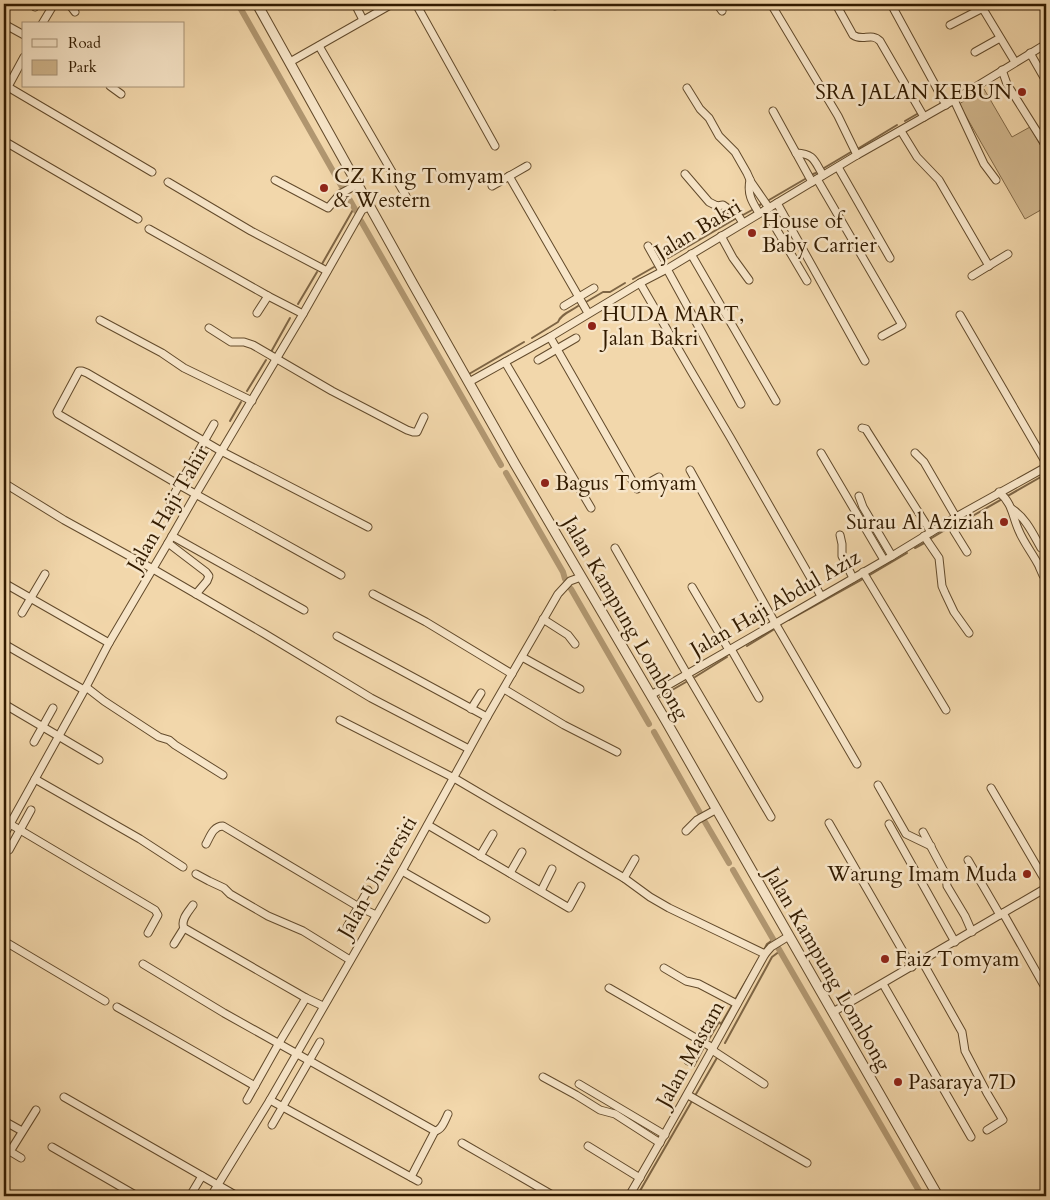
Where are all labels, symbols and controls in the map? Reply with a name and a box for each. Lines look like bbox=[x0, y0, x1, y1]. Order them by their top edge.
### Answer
legend bbox=[22, 22, 185, 88]
text: Road bbox=[68, 33, 101, 53]
text: Park bbox=[68, 57, 97, 77]
place label: SRA JALAN KEBUN bbox=[815, 78, 1012, 107]
marker: SRA JALAN KEBUN bbox=[1016, 86, 1028, 98]
place label: CZ King Tomyam & Western bbox=[334, 162, 504, 215]
marker: CZ King Tomyam & Western bbox=[318, 182, 330, 194]
street label: Jalan Bakri bbox=[647, 192, 747, 268]
place label: House of Baby Carrier bbox=[762, 207, 877, 260]
marker: House of Baby Carrier bbox=[746, 227, 758, 239]
place label: HUDA MART, Jalan Bakri bbox=[599, 300, 744, 353]
marker: HUDA MART, Jalan Bakri bbox=[586, 320, 598, 332]
street label: Jalan Haji Tahir bbox=[119, 439, 217, 580]
place label: Bagus Tomyam bbox=[555, 469, 697, 498]
marker: Bagus Tomyam bbox=[539, 477, 551, 489]
street label: Jalan Kampung Lombong bbox=[554, 508, 696, 726]
place label: Surau Al Aziziah bbox=[846, 508, 994, 537]
marker: Surau Al Aziziah bbox=[998, 516, 1010, 528]
street label: Jalan Haji Abdul Aziz bbox=[682, 543, 866, 665]
street label: Jalan Universiti bbox=[329, 811, 424, 946]
street label: Jalan Kampung Lombong bbox=[756, 859, 898, 1077]
place label: Warung Imam Muda bbox=[826, 860, 1017, 889]
marker: Warung Imam Muda bbox=[1021, 868, 1033, 880]
place label: Faiz Tomyam bbox=[895, 945, 1020, 974]
marker: Faiz Tomyam bbox=[879, 953, 891, 965]
street label: Jalan Mastam bbox=[648, 996, 732, 1115]
place label: Pasaraya 7D bbox=[908, 1068, 1016, 1097]
marker: Pasaraya 7D bbox=[892, 1076, 904, 1088]

